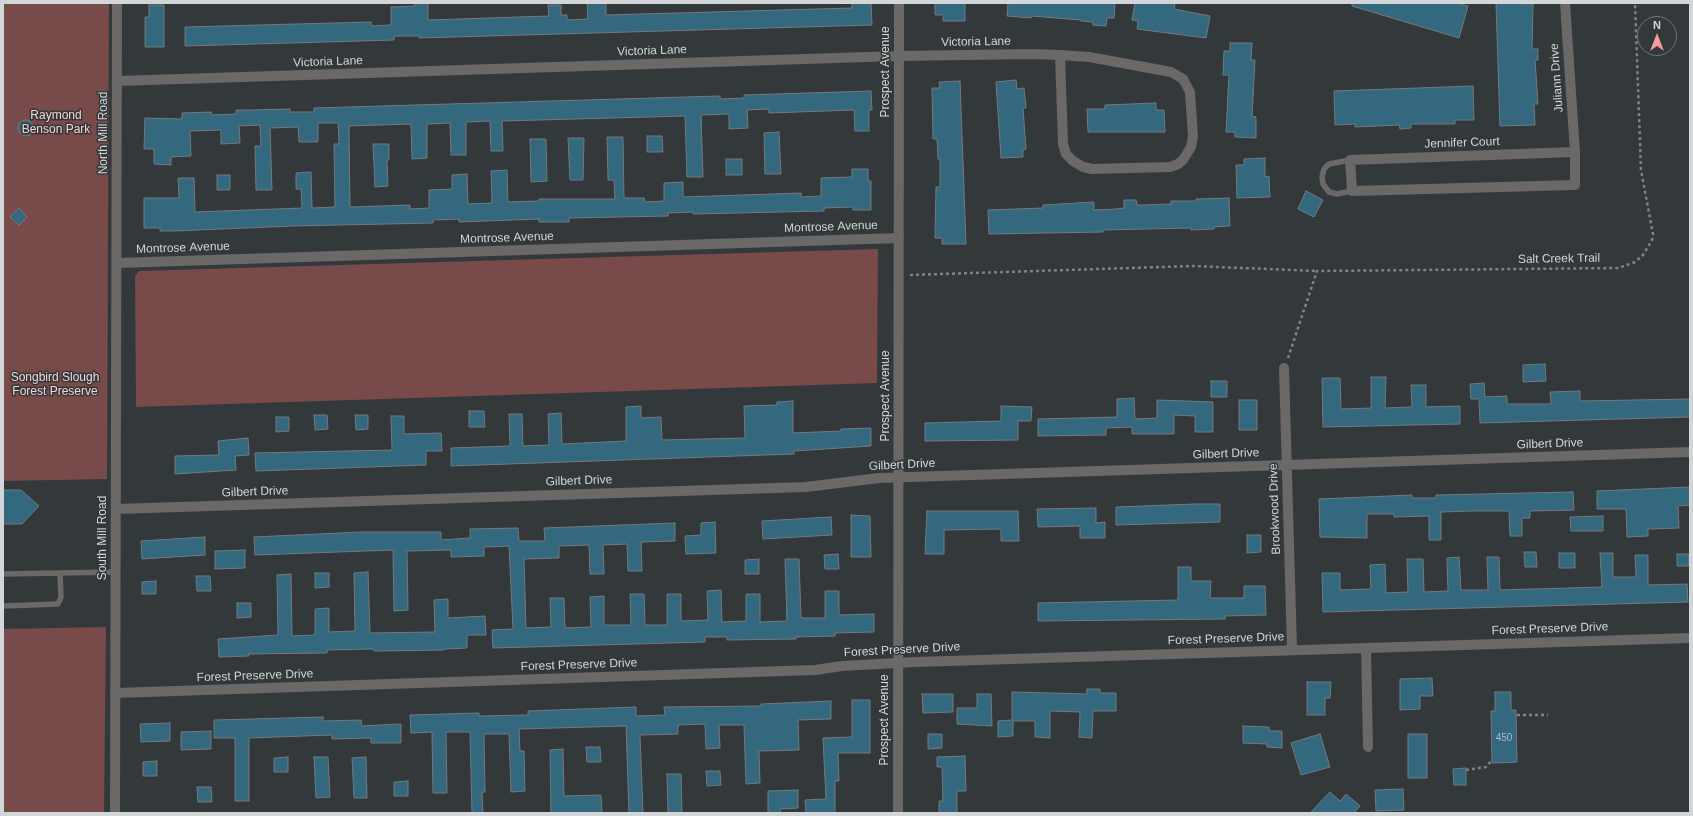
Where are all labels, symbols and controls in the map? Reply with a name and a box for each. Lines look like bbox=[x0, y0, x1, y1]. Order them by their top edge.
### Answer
north arrow bbox=[1637, 16, 1677, 56]
text: N bbox=[1653, 19, 1661, 31]
street label: Prospect Avenue bbox=[879, 26, 893, 118]
street label: Victoria Lane bbox=[941, 34, 1011, 50]
street label: Victoria Lane bbox=[617, 43, 687, 59]
street label: Juliann Drive bbox=[1547, 43, 1567, 113]
street label: Victoria Lane bbox=[293, 54, 363, 70]
street label: North Mill Road bbox=[97, 92, 111, 174]
park label: Raymond Benson Park bbox=[22, 109, 90, 137]
street label: Jennifer Court bbox=[1424, 134, 1500, 152]
street label: Montrose Avenue bbox=[784, 218, 878, 236]
street label: Montrose Avenue bbox=[460, 229, 554, 247]
street label: Montrose Avenue bbox=[136, 239, 230, 257]
street label: Salt Creek Trail bbox=[1518, 251, 1600, 267]
street label: Prospect Avenue bbox=[879, 350, 893, 442]
park label: Songbird Slough Forest Preserve bbox=[11, 371, 99, 399]
street label: Gilbert Drive bbox=[1516, 436, 1584, 452]
street label: Gilbert Drive bbox=[1192, 446, 1260, 462]
street label: Gilbert Drive bbox=[868, 456, 936, 474]
street label: Brookwood Drive bbox=[1266, 463, 1284, 555]
street label: Gilbert Drive bbox=[545, 473, 613, 489]
street label: Gilbert Drive bbox=[221, 484, 289, 500]
street label: South Mill Road bbox=[96, 496, 110, 580]
street label: Forest Preserve Drive bbox=[1491, 620, 1609, 638]
street label: Forest Preserve Drive bbox=[1167, 630, 1285, 648]
street label: Forest Preserve Drive bbox=[843, 640, 961, 660]
street label: Forest Preserve Drive bbox=[520, 656, 638, 674]
street label: Forest Preserve Drive bbox=[196, 667, 314, 685]
street label: Prospect Avenue bbox=[878, 674, 892, 766]
house number: 450 bbox=[1496, 732, 1512, 744]

